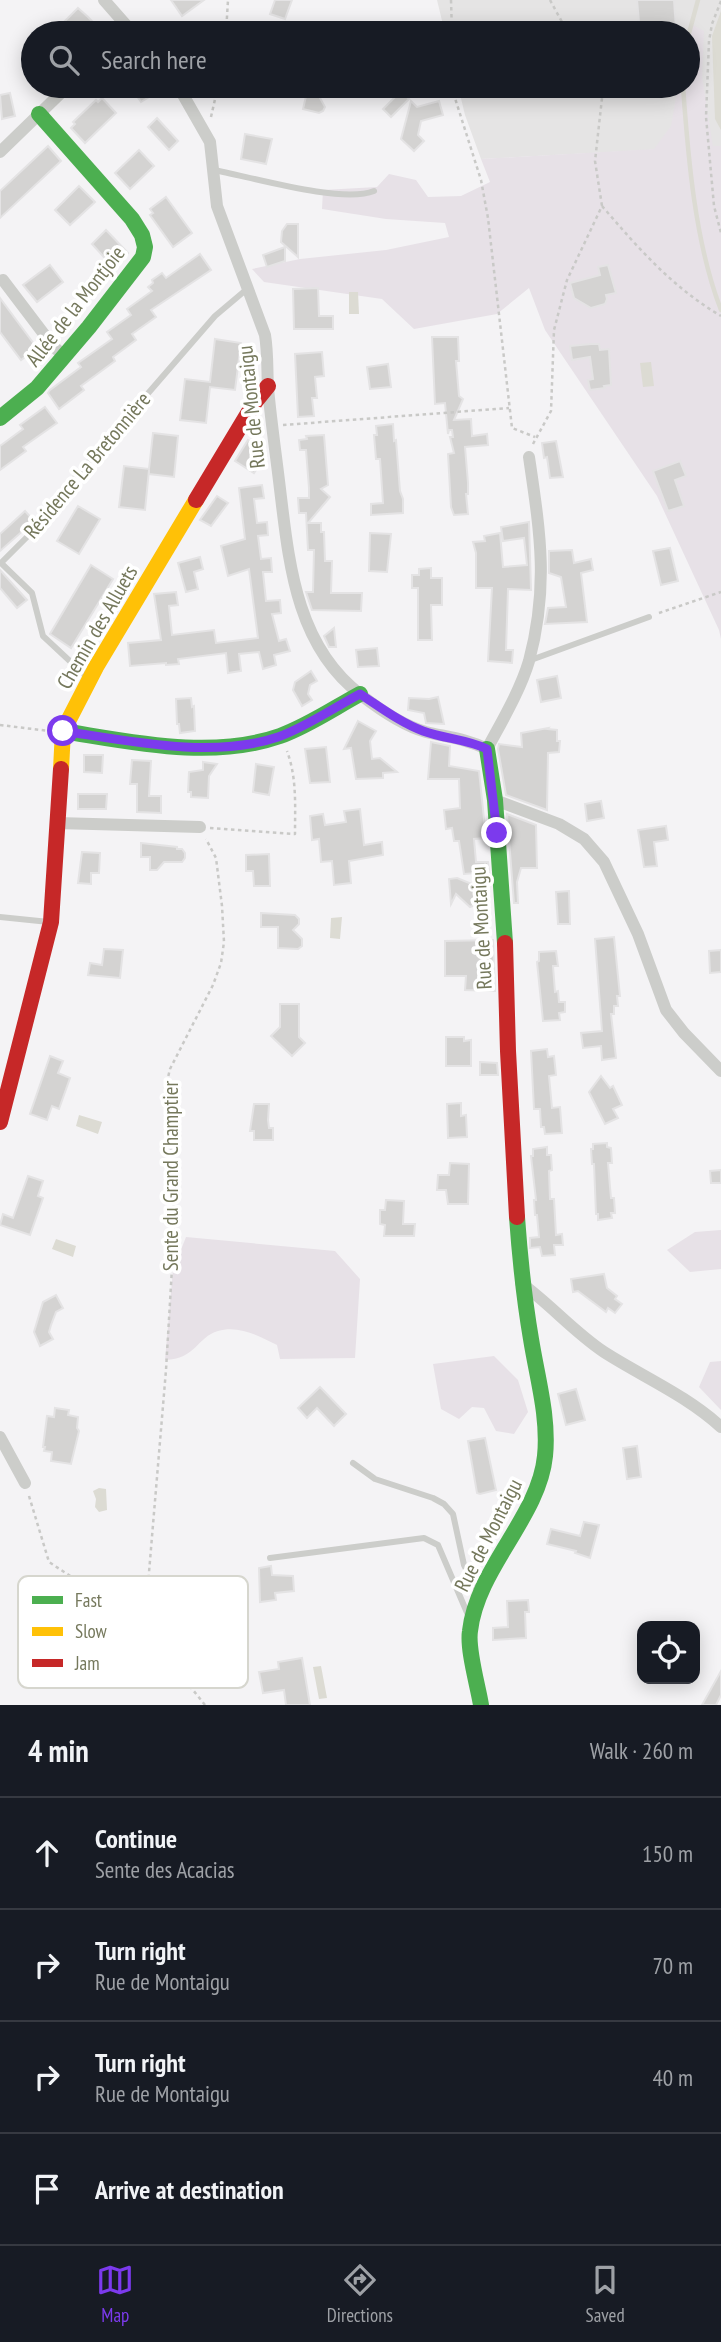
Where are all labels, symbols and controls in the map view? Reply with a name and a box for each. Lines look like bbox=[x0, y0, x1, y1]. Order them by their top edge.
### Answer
search box bbox=[21, 21, 700, 98]
icon: search bbox=[45, 41, 83, 79]
text: Search here bbox=[101, 43, 207, 76]
street label: Allée de la Montjoie bbox=[20, 240, 130, 372]
street label: Rue de Montaigu bbox=[231, 344, 271, 470]
street label: Résidence La Bretonnière bbox=[18, 386, 156, 544]
street label: Chemin des Alluets bbox=[51, 560, 143, 694]
route start bbox=[47, 715, 78, 746]
route end bbox=[481, 817, 512, 848]
street label: Rue de Montaigu bbox=[464, 866, 498, 990]
street label: Sente du Grand Champtier bbox=[157, 1081, 184, 1271]
street label: Rue de Montaigu bbox=[448, 1474, 528, 1596]
legend bbox=[18, 1576, 248, 1688]
text: Fast bbox=[75, 1588, 103, 1612]
text: Slow bbox=[75, 1619, 108, 1643]
map controls bbox=[637, 1621, 700, 1684]
button: locate bbox=[637, 1621, 700, 1684]
text: Jam bbox=[74, 1651, 100, 1675]
text: 4 min bbox=[28, 1731, 89, 1770]
text: Walk · 260 m bbox=[590, 1736, 693, 1765]
text: Continue bbox=[95, 1822, 177, 1855]
icon: ahead bbox=[28, 1834, 66, 1872]
text: 150 m bbox=[642, 1839, 693, 1868]
text: Sente des Acacias bbox=[95, 1855, 235, 1884]
text: Turn right bbox=[95, 1934, 186, 1967]
icon: right bbox=[28, 1946, 66, 1984]
text: 70 m bbox=[652, 1951, 693, 1980]
text: Rue de Montaigu bbox=[95, 1967, 230, 1996]
text: Turn right bbox=[95, 2046, 186, 2079]
icon: right bbox=[28, 2058, 66, 2096]
text: 40 m bbox=[652, 2063, 693, 2092]
text: Rue de Montaigu bbox=[95, 2079, 230, 2108]
icon: arrive bbox=[28, 2170, 66, 2208]
text: Arrive at destination bbox=[95, 2173, 284, 2206]
tab: Map bbox=[96, 2261, 134, 2327]
tab: Directions bbox=[327, 2261, 393, 2327]
tab: Saved bbox=[586, 2261, 625, 2327]

